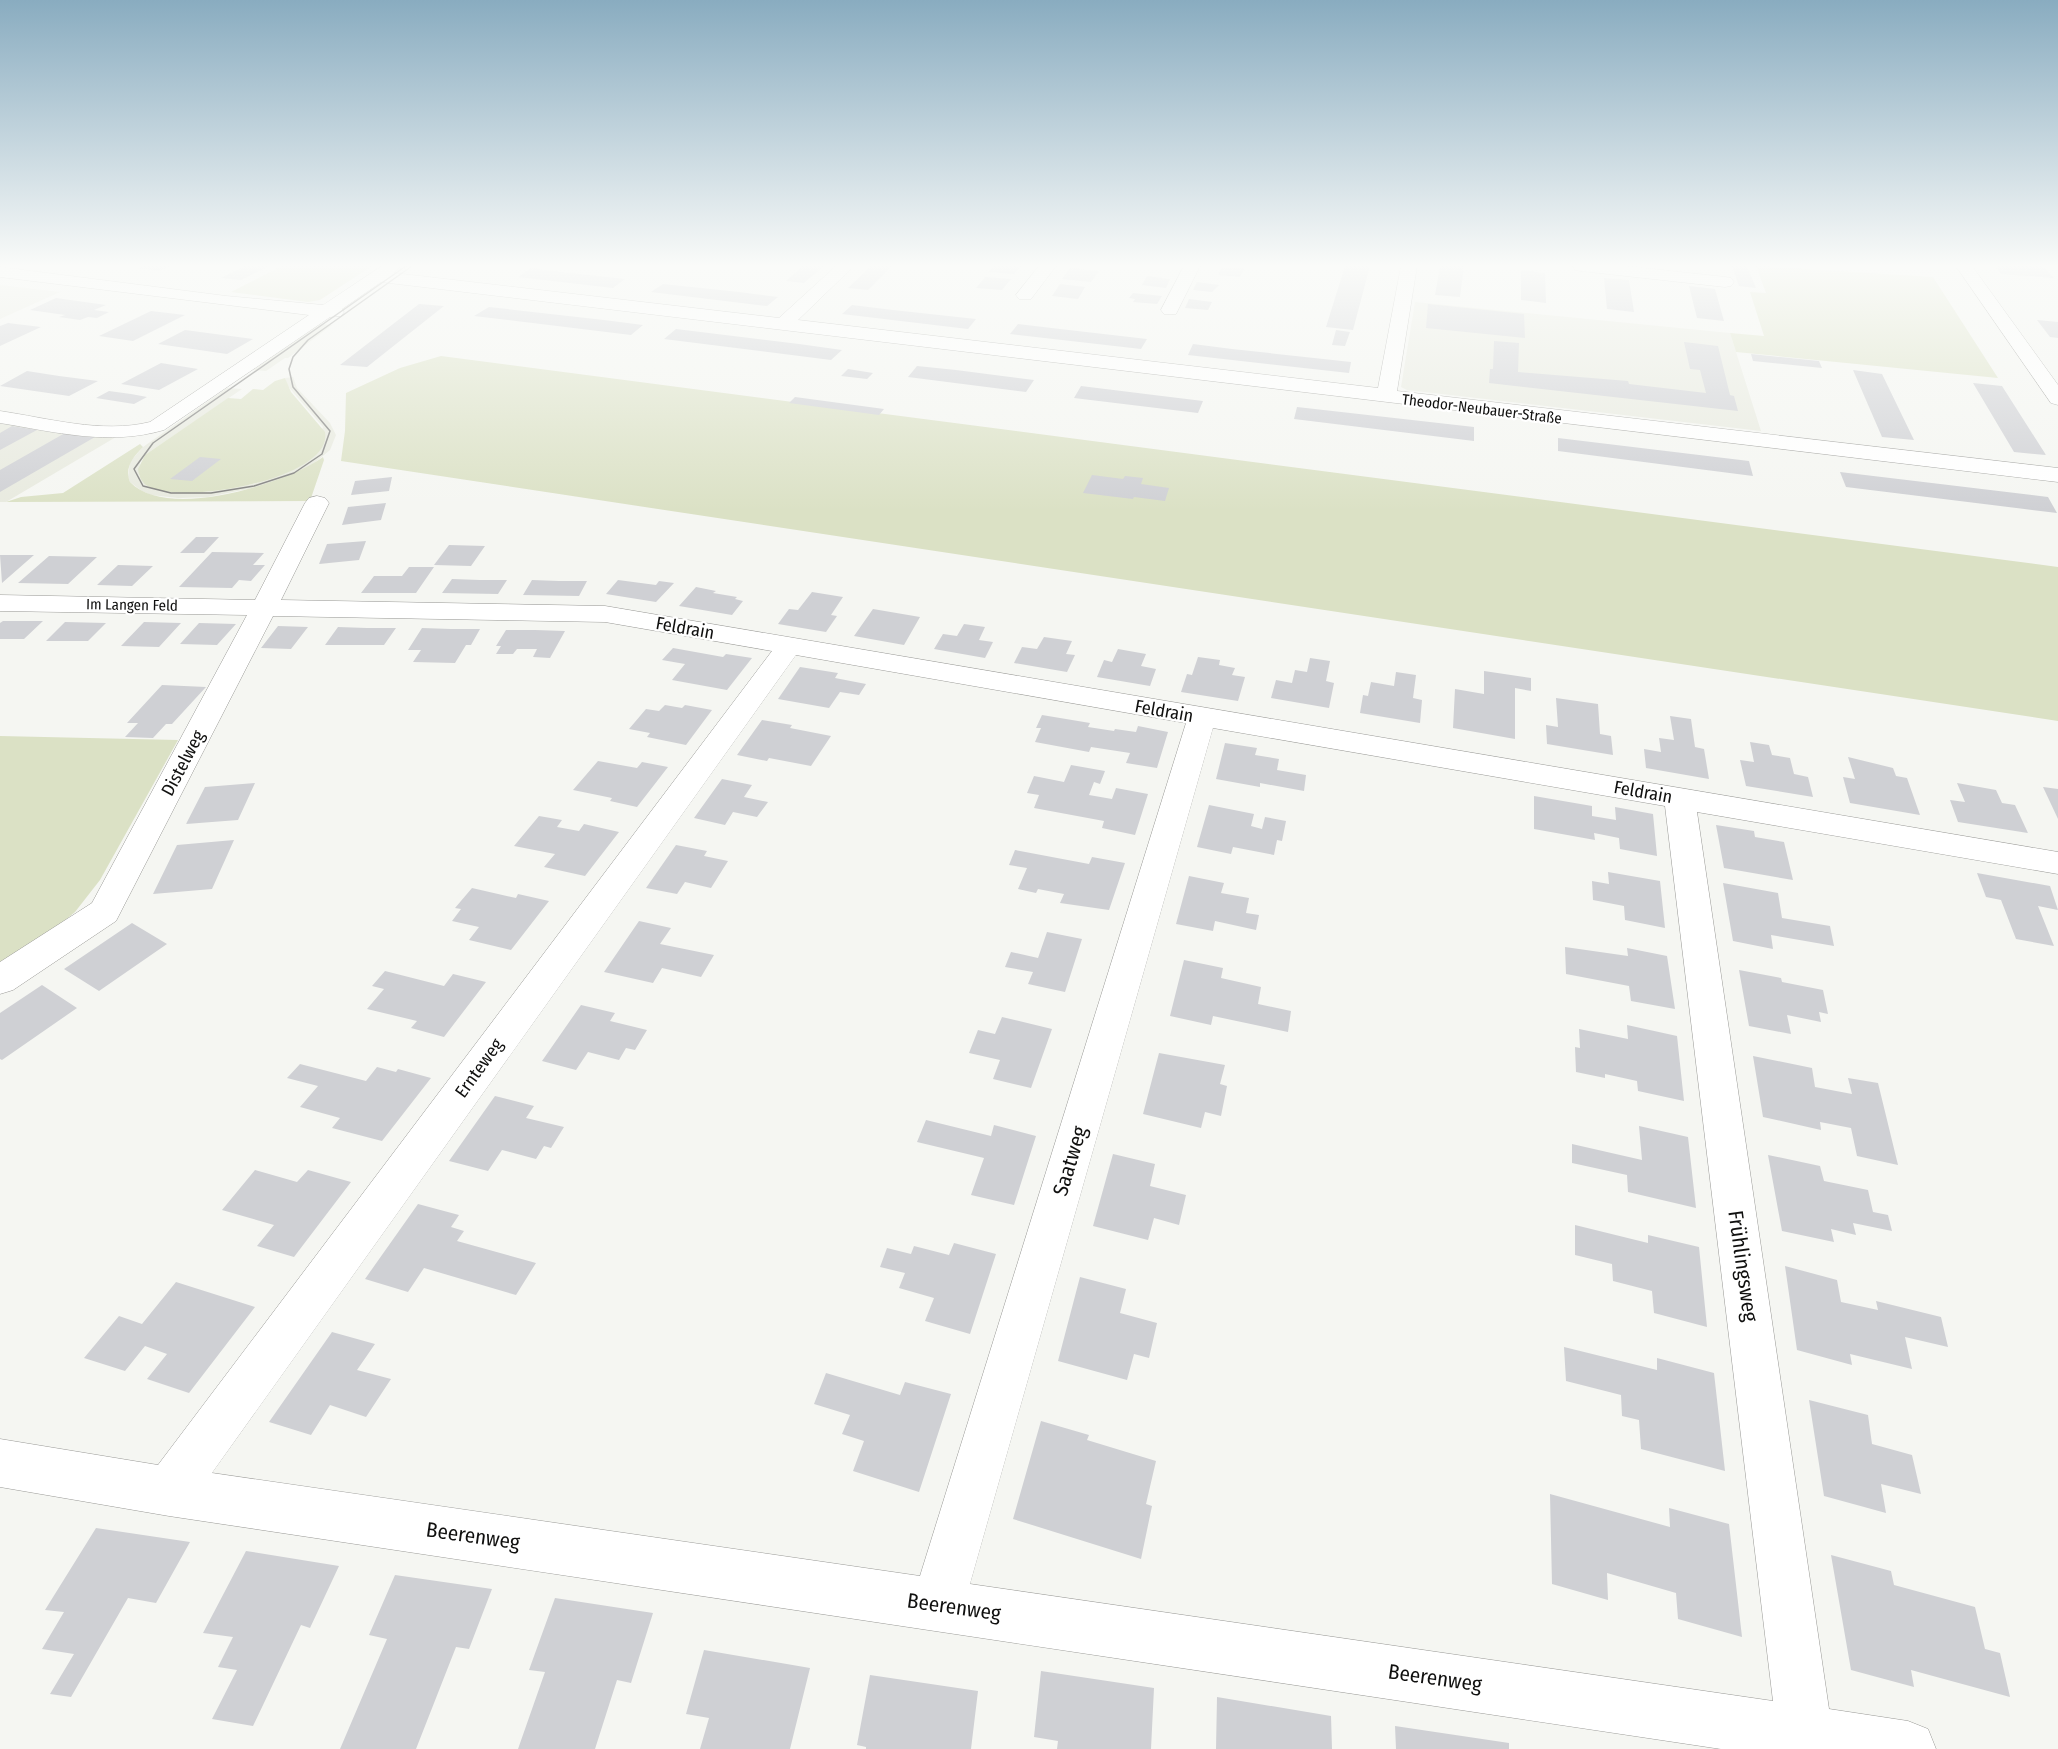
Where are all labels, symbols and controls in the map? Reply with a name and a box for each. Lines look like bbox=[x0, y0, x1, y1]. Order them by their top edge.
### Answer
street label: Theodor-Neubauer-Straße bbox=[1401, 390, 1563, 428]
street label: Im Langen Feld bbox=[86, 595, 178, 615]
street label: Feldrain bbox=[654, 612, 716, 644]
street label: Feldrain bbox=[1133, 695, 1195, 727]
street label: Distelweg bbox=[157, 726, 210, 800]
street label: Feldrain bbox=[1612, 776, 1674, 808]
street label: Ernteweg bbox=[450, 1034, 508, 1102]
street label: Saatweg bbox=[1047, 1123, 1093, 1199]
street label: Frühlingsweg bbox=[1722, 1209, 1764, 1324]
street label: Beerenweg bbox=[424, 1517, 522, 1555]
street label: Beerenweg bbox=[905, 1588, 1003, 1626]
street label: Beerenweg bbox=[1386, 1659, 1484, 1697]

